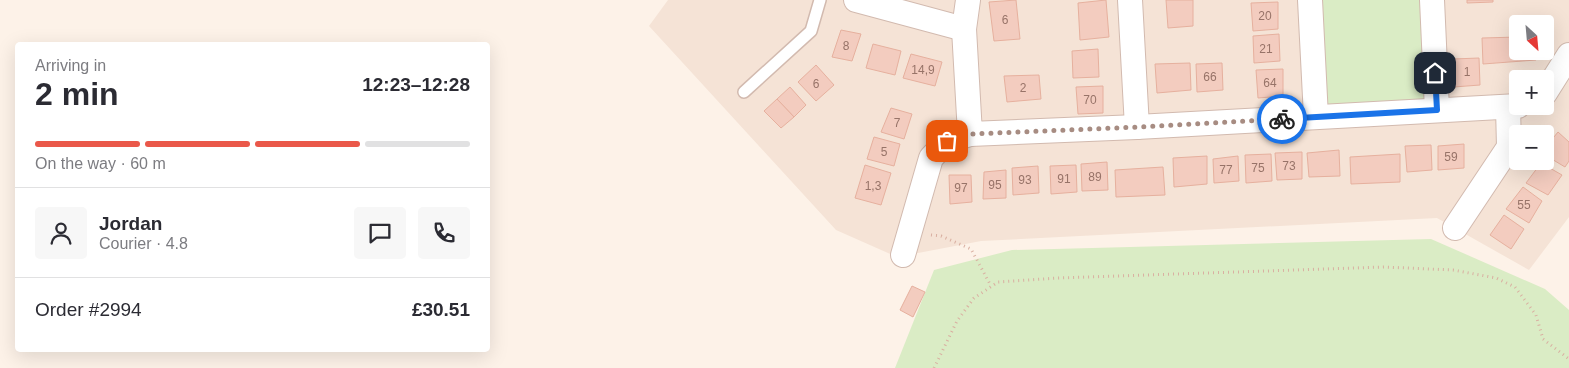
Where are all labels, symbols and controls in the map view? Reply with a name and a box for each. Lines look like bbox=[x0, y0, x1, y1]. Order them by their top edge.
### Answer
house number: 20 bbox=[1258, 9, 1272, 23]
house number: 6 bbox=[1002, 13, 1009, 27]
north arrow bbox=[1509, 15, 1554, 60]
map controls bbox=[1509, 15, 1554, 170]
house number: 8 bbox=[843, 39, 850, 53]
house number: 21 bbox=[1259, 42, 1273, 56]
pin bbox=[1414, 52, 1456, 94]
text: Arriving in bbox=[35, 57, 106, 74]
icon: home bbox=[1421, 59, 1449, 87]
house number: 14,9 bbox=[911, 63, 935, 77]
house number: 1 bbox=[1464, 65, 1471, 79]
house number: 66 bbox=[1203, 70, 1217, 84]
button: + bbox=[1509, 70, 1554, 115]
text: 12:23–12:28 bbox=[362, 74, 470, 95]
text: 2 min bbox=[35, 76, 119, 112]
house number: 64 bbox=[1263, 76, 1277, 90]
house number: 6 bbox=[813, 77, 820, 91]
house number: 2 bbox=[1020, 81, 1027, 95]
house number: 70 bbox=[1083, 93, 1097, 107]
courier bbox=[1257, 94, 1307, 144]
icon: bike bbox=[1268, 105, 1296, 133]
house number: 7 bbox=[894, 116, 901, 130]
pin bbox=[926, 120, 968, 162]
button: − bbox=[1509, 125, 1554, 170]
icon: bag bbox=[933, 127, 961, 155]
house number: 5 bbox=[881, 145, 888, 159]
house number: 59 bbox=[1444, 150, 1458, 164]
text: On the way · 60 m bbox=[35, 155, 166, 172]
house number: 73 bbox=[1282, 159, 1296, 173]
house number: 75 bbox=[1251, 161, 1265, 175]
house number: 77 bbox=[1219, 163, 1233, 177]
house number: 89 bbox=[1088, 170, 1102, 184]
house number: 91 bbox=[1057, 172, 1071, 186]
house number: 93 bbox=[1018, 173, 1032, 187]
house number: 95 bbox=[988, 178, 1002, 192]
house number: 1,3 bbox=[865, 179, 882, 193]
house number: 97 bbox=[954, 181, 968, 195]
house number: 55 bbox=[1517, 198, 1531, 212]
button: person bbox=[35, 207, 87, 259]
button: chat bbox=[354, 207, 406, 259]
button: phone bbox=[418, 207, 470, 259]
text: Jordan bbox=[99, 213, 162, 234]
text: Courier · 4.8 bbox=[99, 235, 188, 252]
text: Order #2994 bbox=[35, 299, 142, 320]
text: £30.51 bbox=[412, 299, 470, 320]

